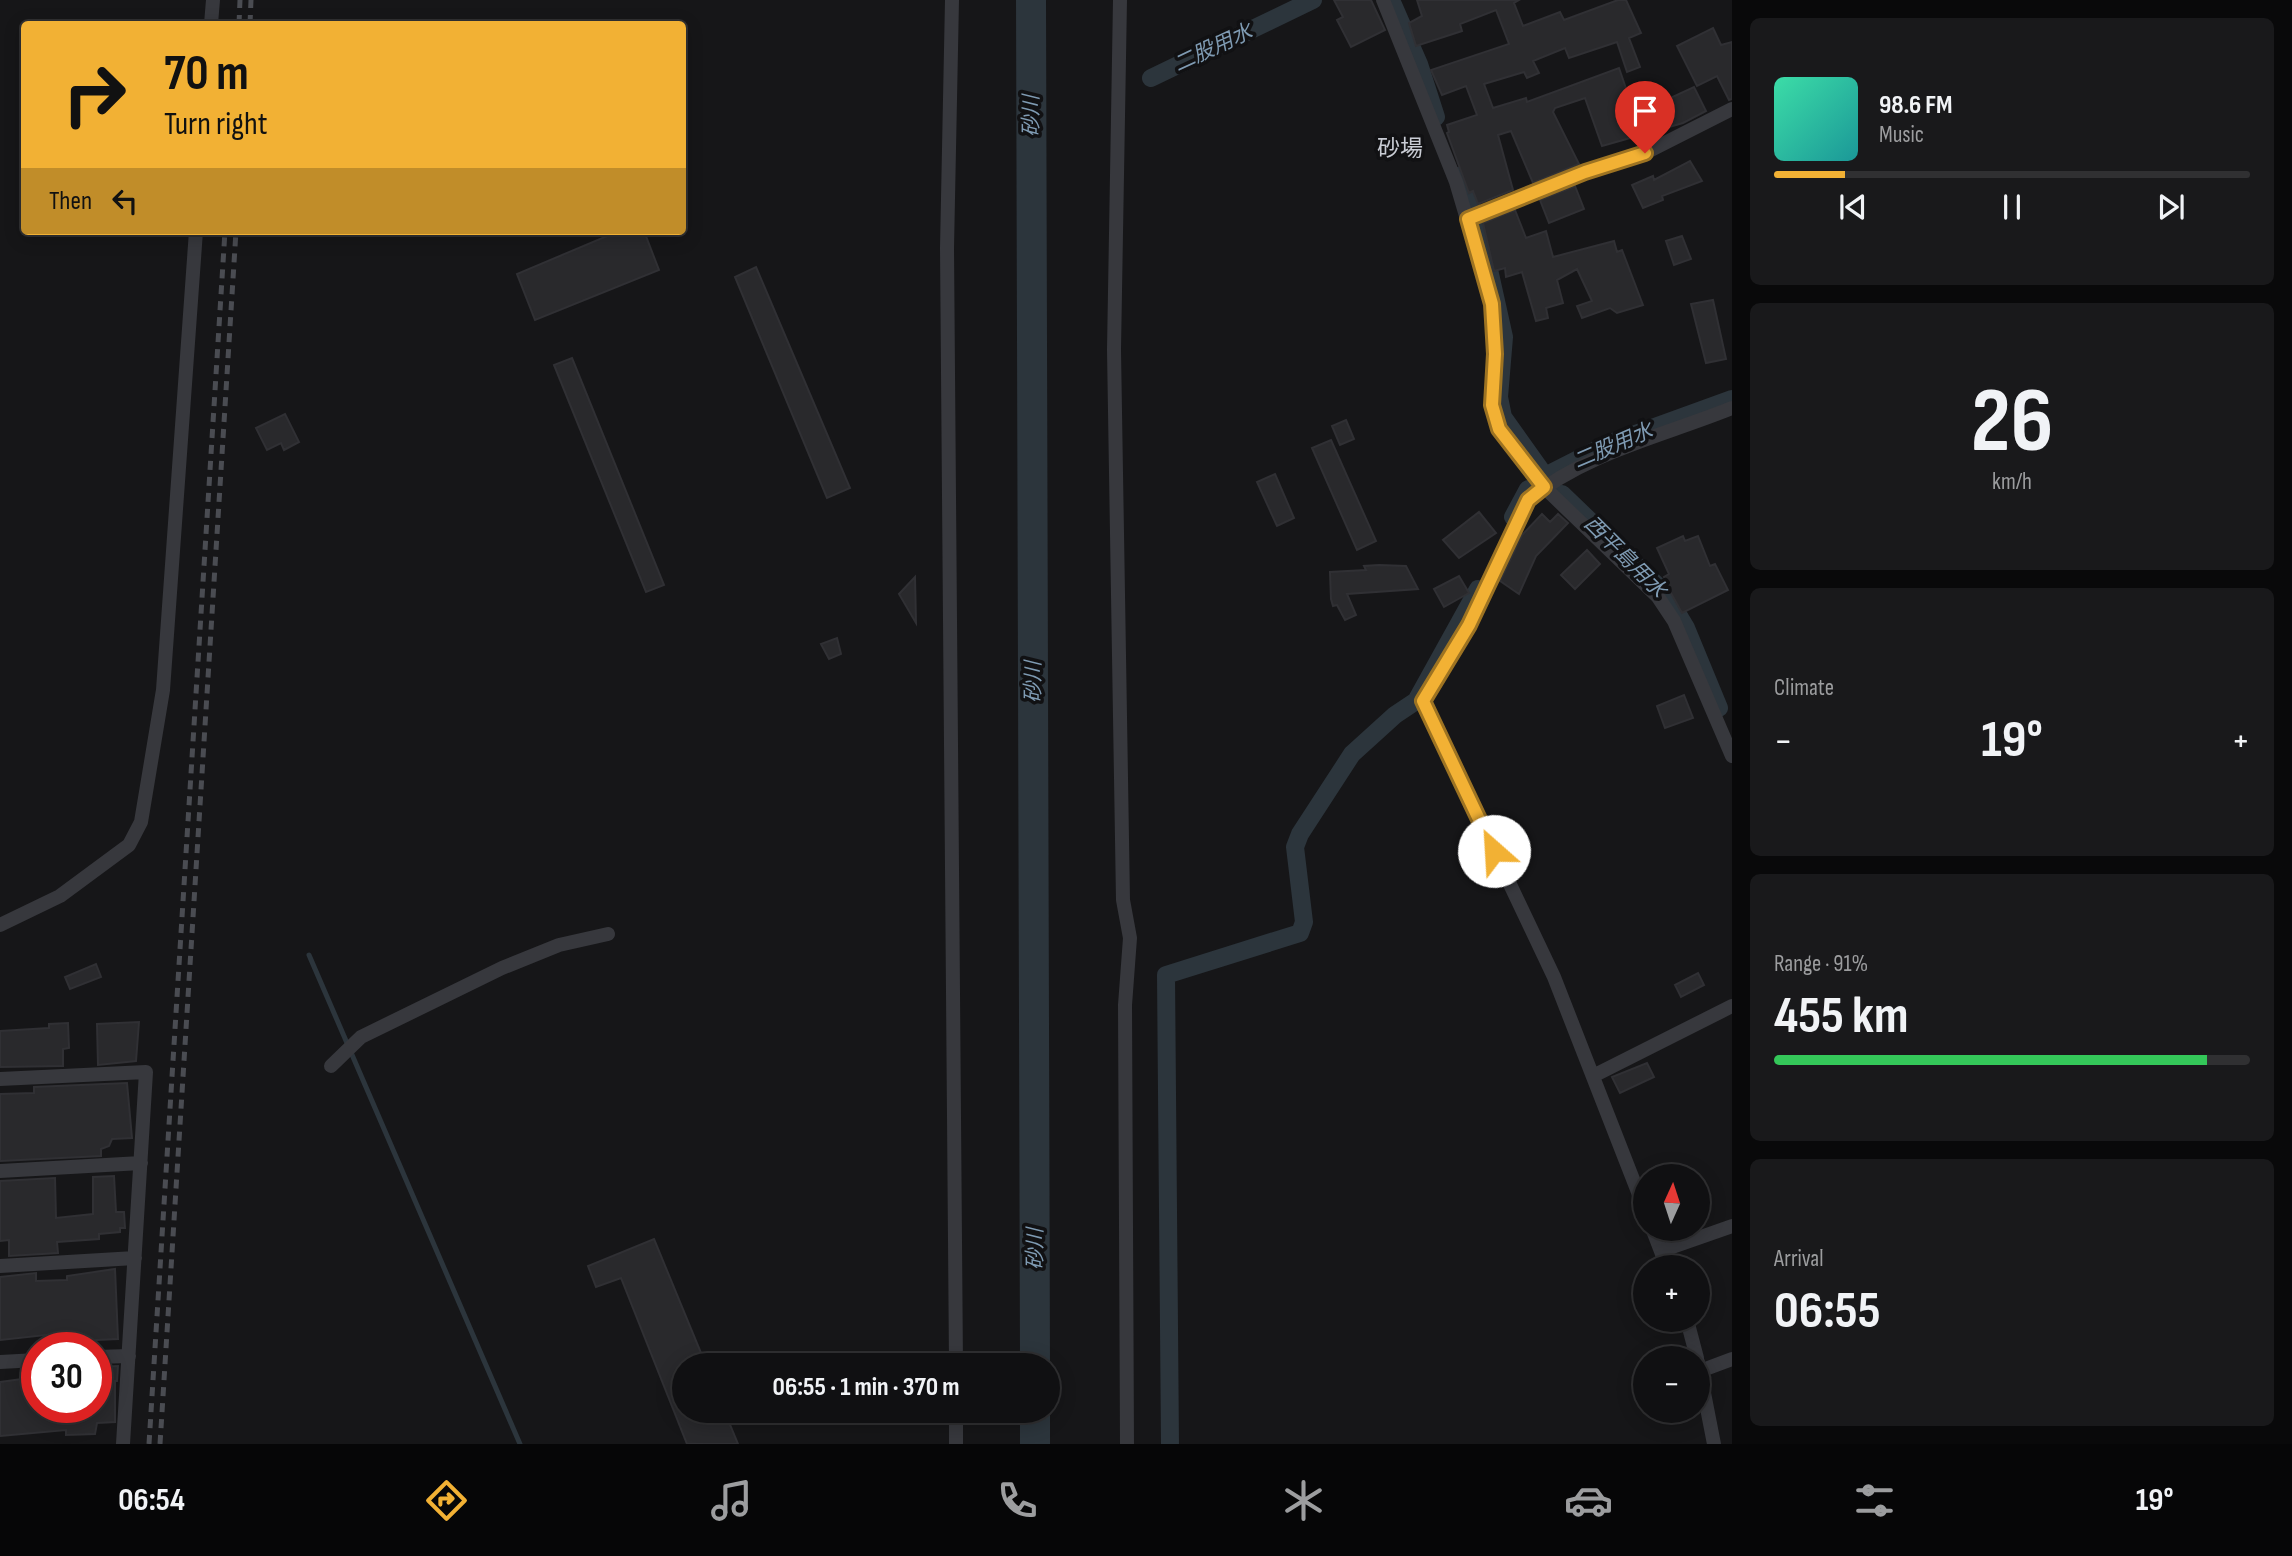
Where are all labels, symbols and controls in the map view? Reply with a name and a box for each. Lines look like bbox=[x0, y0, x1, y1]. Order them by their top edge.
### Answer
water label: 二股用水 bbox=[1170, 18, 1258, 77]
text: 70 m bbox=[164, 45, 249, 104]
icon: right bbox=[49, 49, 140, 140]
pin bbox=[1615, 81, 1675, 153]
text: 98.6 FM bbox=[1879, 90, 1953, 121]
icon: arrive bbox=[1626, 92, 1664, 130]
water label: 砂川 bbox=[1019, 93, 1044, 137]
text: Turn right bbox=[164, 105, 268, 144]
text: Music bbox=[1879, 121, 1924, 149]
district label: 砂場 bbox=[1377, 135, 1423, 163]
icon: left bbox=[106, 182, 144, 220]
text: Then bbox=[49, 186, 92, 217]
icon: previous bbox=[1834, 188, 1872, 226]
icon: pause bbox=[1993, 188, 2031, 226]
icon: next bbox=[2152, 188, 2190, 226]
text: 26 bbox=[1971, 368, 2053, 477]
water label: 二股用水 bbox=[1569, 417, 1658, 474]
text: km/h bbox=[1992, 468, 2032, 496]
water label: 西平島用水 bbox=[1579, 511, 1672, 604]
water label: 砂川 bbox=[1021, 659, 1046, 703]
text: Climate bbox=[1774, 674, 1834, 702]
text: 19° bbox=[1981, 709, 2043, 772]
text: − bbox=[1774, 719, 1793, 764]
text: + bbox=[2231, 719, 2250, 764]
position arrow bbox=[1457, 814, 1531, 888]
text: Range · 91% bbox=[1774, 950, 1868, 978]
text: 455 km bbox=[1774, 985, 1908, 1048]
north arrow bbox=[1633, 1164, 1710, 1241]
map controls bbox=[1633, 1164, 1710, 1423]
water label: 砂川 bbox=[1023, 1226, 1048, 1270]
text: Arrival bbox=[1774, 1245, 1823, 1273]
button: + bbox=[1633, 1255, 1710, 1332]
text: 06:55 bbox=[1774, 1280, 1881, 1343]
speed limit sign: 30 bbox=[21, 1332, 112, 1423]
button: − bbox=[1633, 1346, 1710, 1423]
text: 06:55 · 1 min · 370 m bbox=[773, 1372, 959, 1403]
icon: directions bbox=[422, 1476, 471, 1525]
icon: music bbox=[707, 1476, 756, 1525]
icon: phone bbox=[993, 1476, 1042, 1525]
icon: climate bbox=[1279, 1476, 1328, 1525]
icon: car bbox=[1564, 1476, 1613, 1525]
icon: filters bbox=[1850, 1476, 1899, 1525]
text: 06:54 bbox=[118, 1481, 185, 1520]
text: 19° bbox=[2136, 1481, 2174, 1520]

